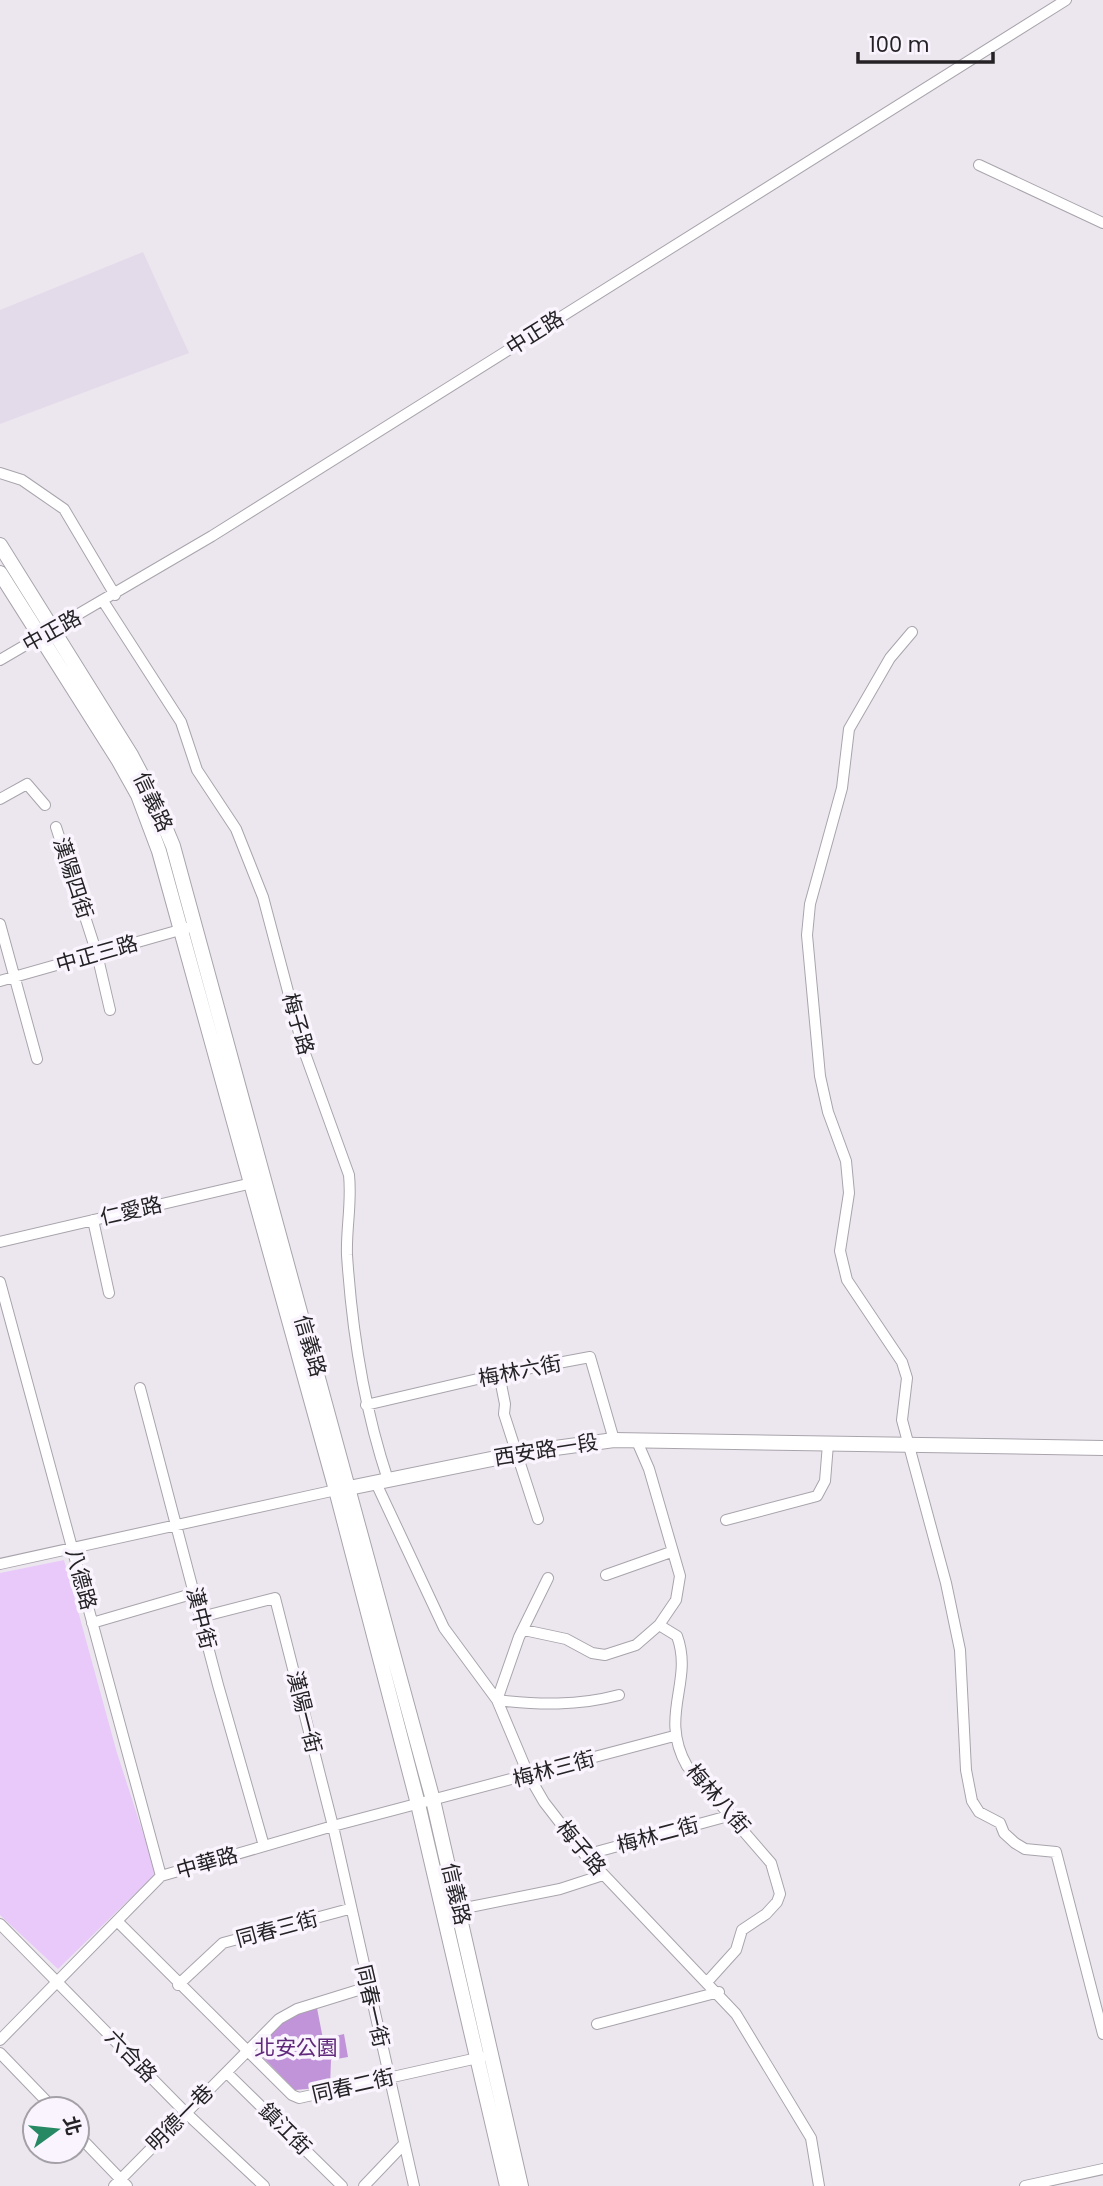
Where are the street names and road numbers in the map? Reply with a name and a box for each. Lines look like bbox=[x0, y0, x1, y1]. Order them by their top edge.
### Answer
street label: 中正路 bbox=[500, 304, 569, 362]
street label: 中正路 bbox=[17, 603, 86, 659]
street label: 信義路 bbox=[127, 767, 180, 836]
street label: 漢陽四街 bbox=[47, 833, 100, 922]
street label: 中正三路 bbox=[52, 928, 141, 979]
street label: 梅子路 bbox=[276, 990, 321, 1058]
street label: 仁愛路 bbox=[97, 1189, 165, 1232]
street label: 信義路 bbox=[288, 1312, 333, 1380]
street label: 梅林六街 bbox=[476, 1348, 564, 1393]
street label: 西安路一段 bbox=[492, 1427, 600, 1472]
street label: 八德路 bbox=[59, 1545, 104, 1613]
street label: 漢中街 bbox=[180, 1584, 223, 1652]
street label: 漢陽一街 bbox=[280, 1668, 329, 1756]
street label: 梅林三街 bbox=[510, 1744, 598, 1793]
street label: 梅林八街 bbox=[680, 1757, 757, 1840]
street label: 梅林二街 bbox=[614, 1810, 702, 1859]
street label: 梅子路 bbox=[550, 1814, 613, 1881]
street label: 中華路 bbox=[173, 1840, 241, 1885]
street label: 信義路 bbox=[435, 1860, 478, 1928]
street label: 同春三街 bbox=[233, 1904, 321, 1953]
street label: 同春一街 bbox=[349, 1962, 396, 2050]
street label: 六合路 bbox=[99, 2023, 164, 2088]
street label: 同春二街 bbox=[309, 2062, 397, 2109]
street label: 明德一巷 bbox=[140, 2078, 220, 2158]
street label: 鎮江街 bbox=[253, 2096, 318, 2161]

